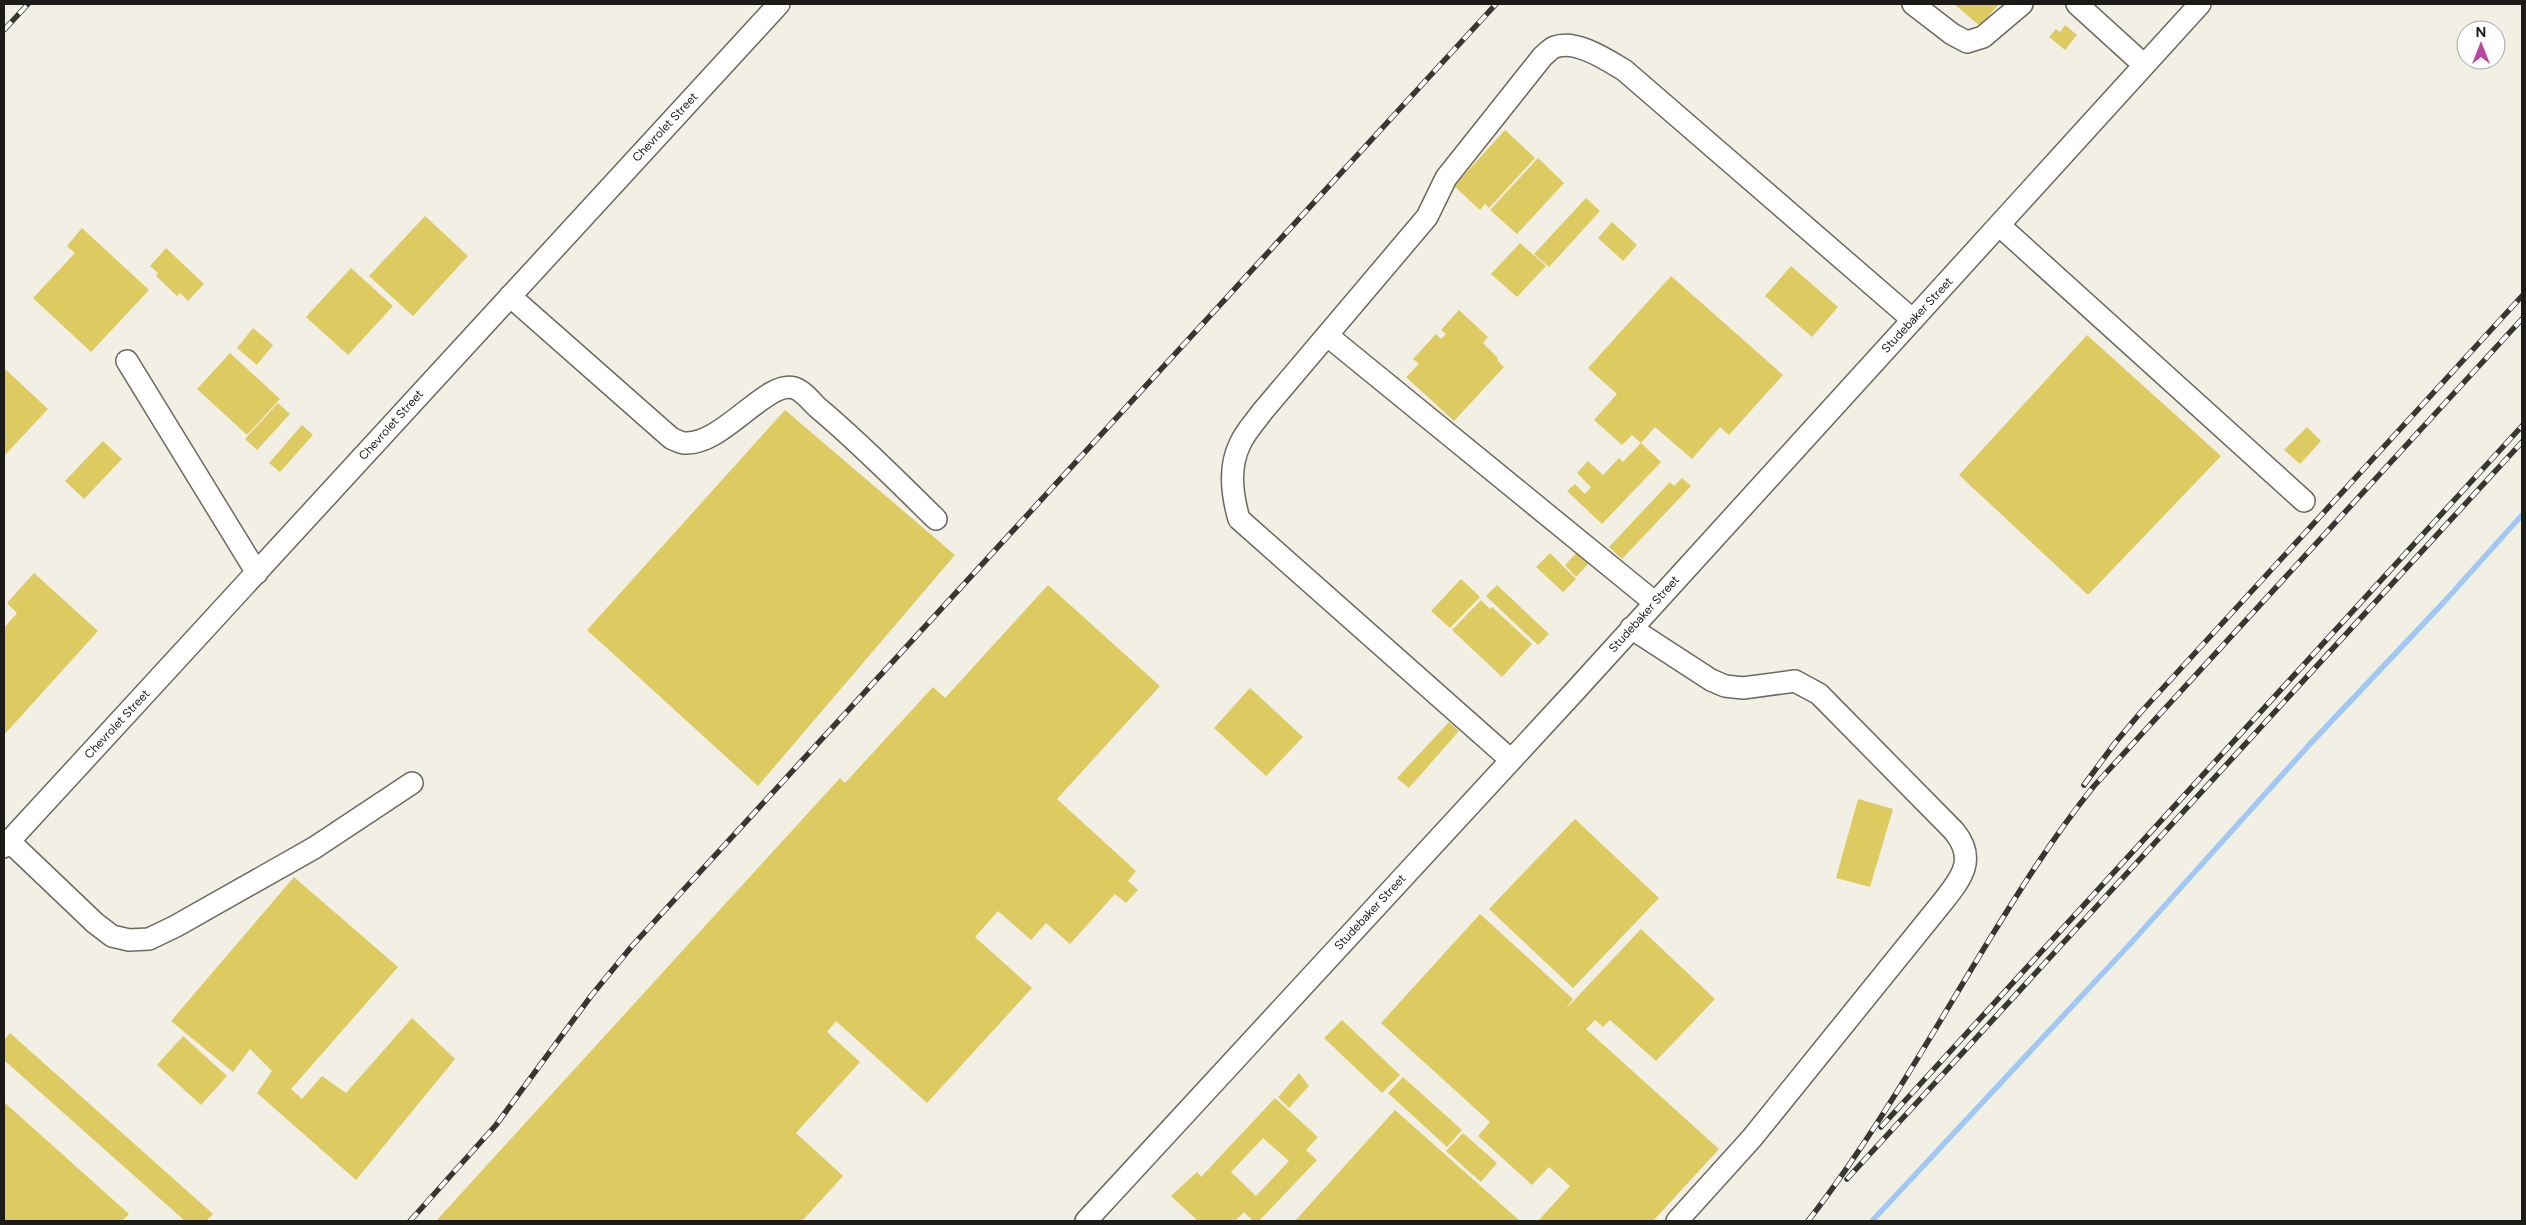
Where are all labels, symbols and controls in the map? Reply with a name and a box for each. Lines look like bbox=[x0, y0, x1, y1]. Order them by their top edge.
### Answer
north arrow bbox=[2456, 20, 2506, 70]
text: N bbox=[2476, 24, 2486, 41]
street label: Chevrolet Street bbox=[629, 89, 701, 164]
street label: Studebaker Street bbox=[1878, 274, 1956, 356]
street label: Chevrolet Street bbox=[356, 387, 426, 463]
street label: Studebaker Street bbox=[1606, 572, 1682, 655]
street label: Chevrolet Street bbox=[81, 686, 153, 761]
street label: Studebaker Street bbox=[1331, 871, 1409, 953]

